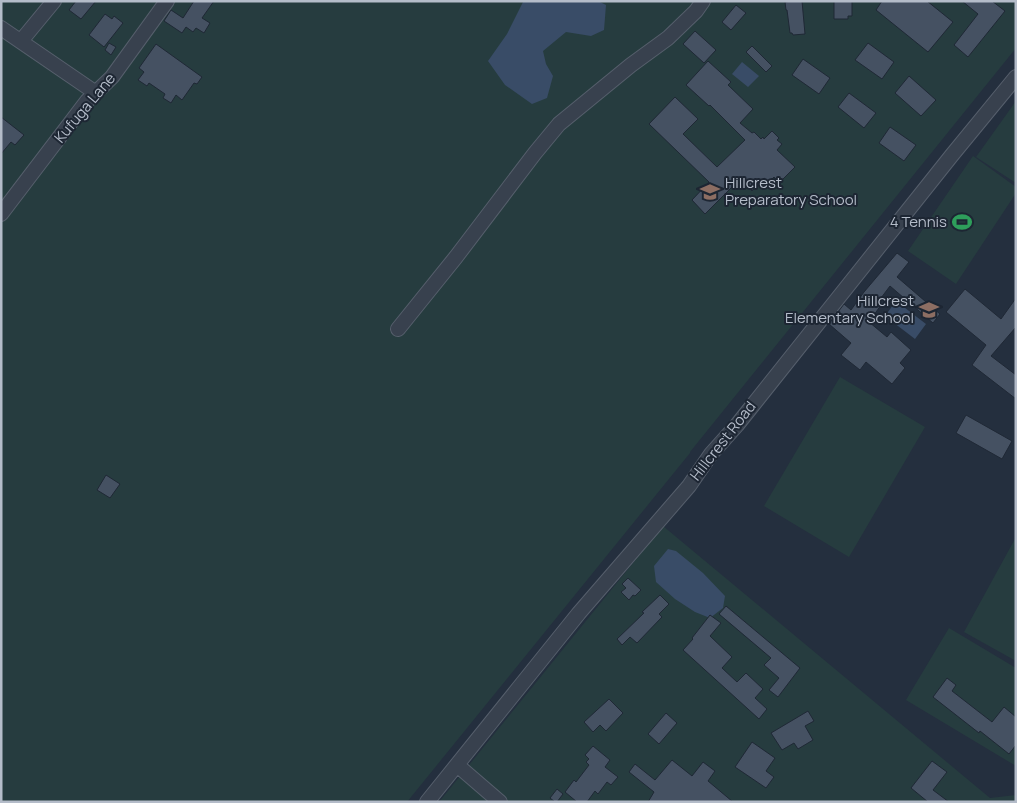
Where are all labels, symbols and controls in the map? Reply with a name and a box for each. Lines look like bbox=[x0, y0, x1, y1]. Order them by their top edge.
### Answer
street label: Kufuga Lane bbox=[49, 68, 120, 147]
place label: Hillcrest Preparatory School bbox=[725, 172, 857, 210]
school or university icon: Hillcrest Preparatory School bbox=[699, 181, 721, 203]
place label: 4 Tennis bbox=[890, 211, 947, 232]
sports icon: 4 Tennis bbox=[951, 211, 973, 233]
place label: Hillcrest Elementary School bbox=[785, 290, 914, 328]
school or university icon: Hillcrest Elementary School bbox=[918, 299, 940, 321]
street label: Hillcrest Road bbox=[685, 397, 760, 485]

